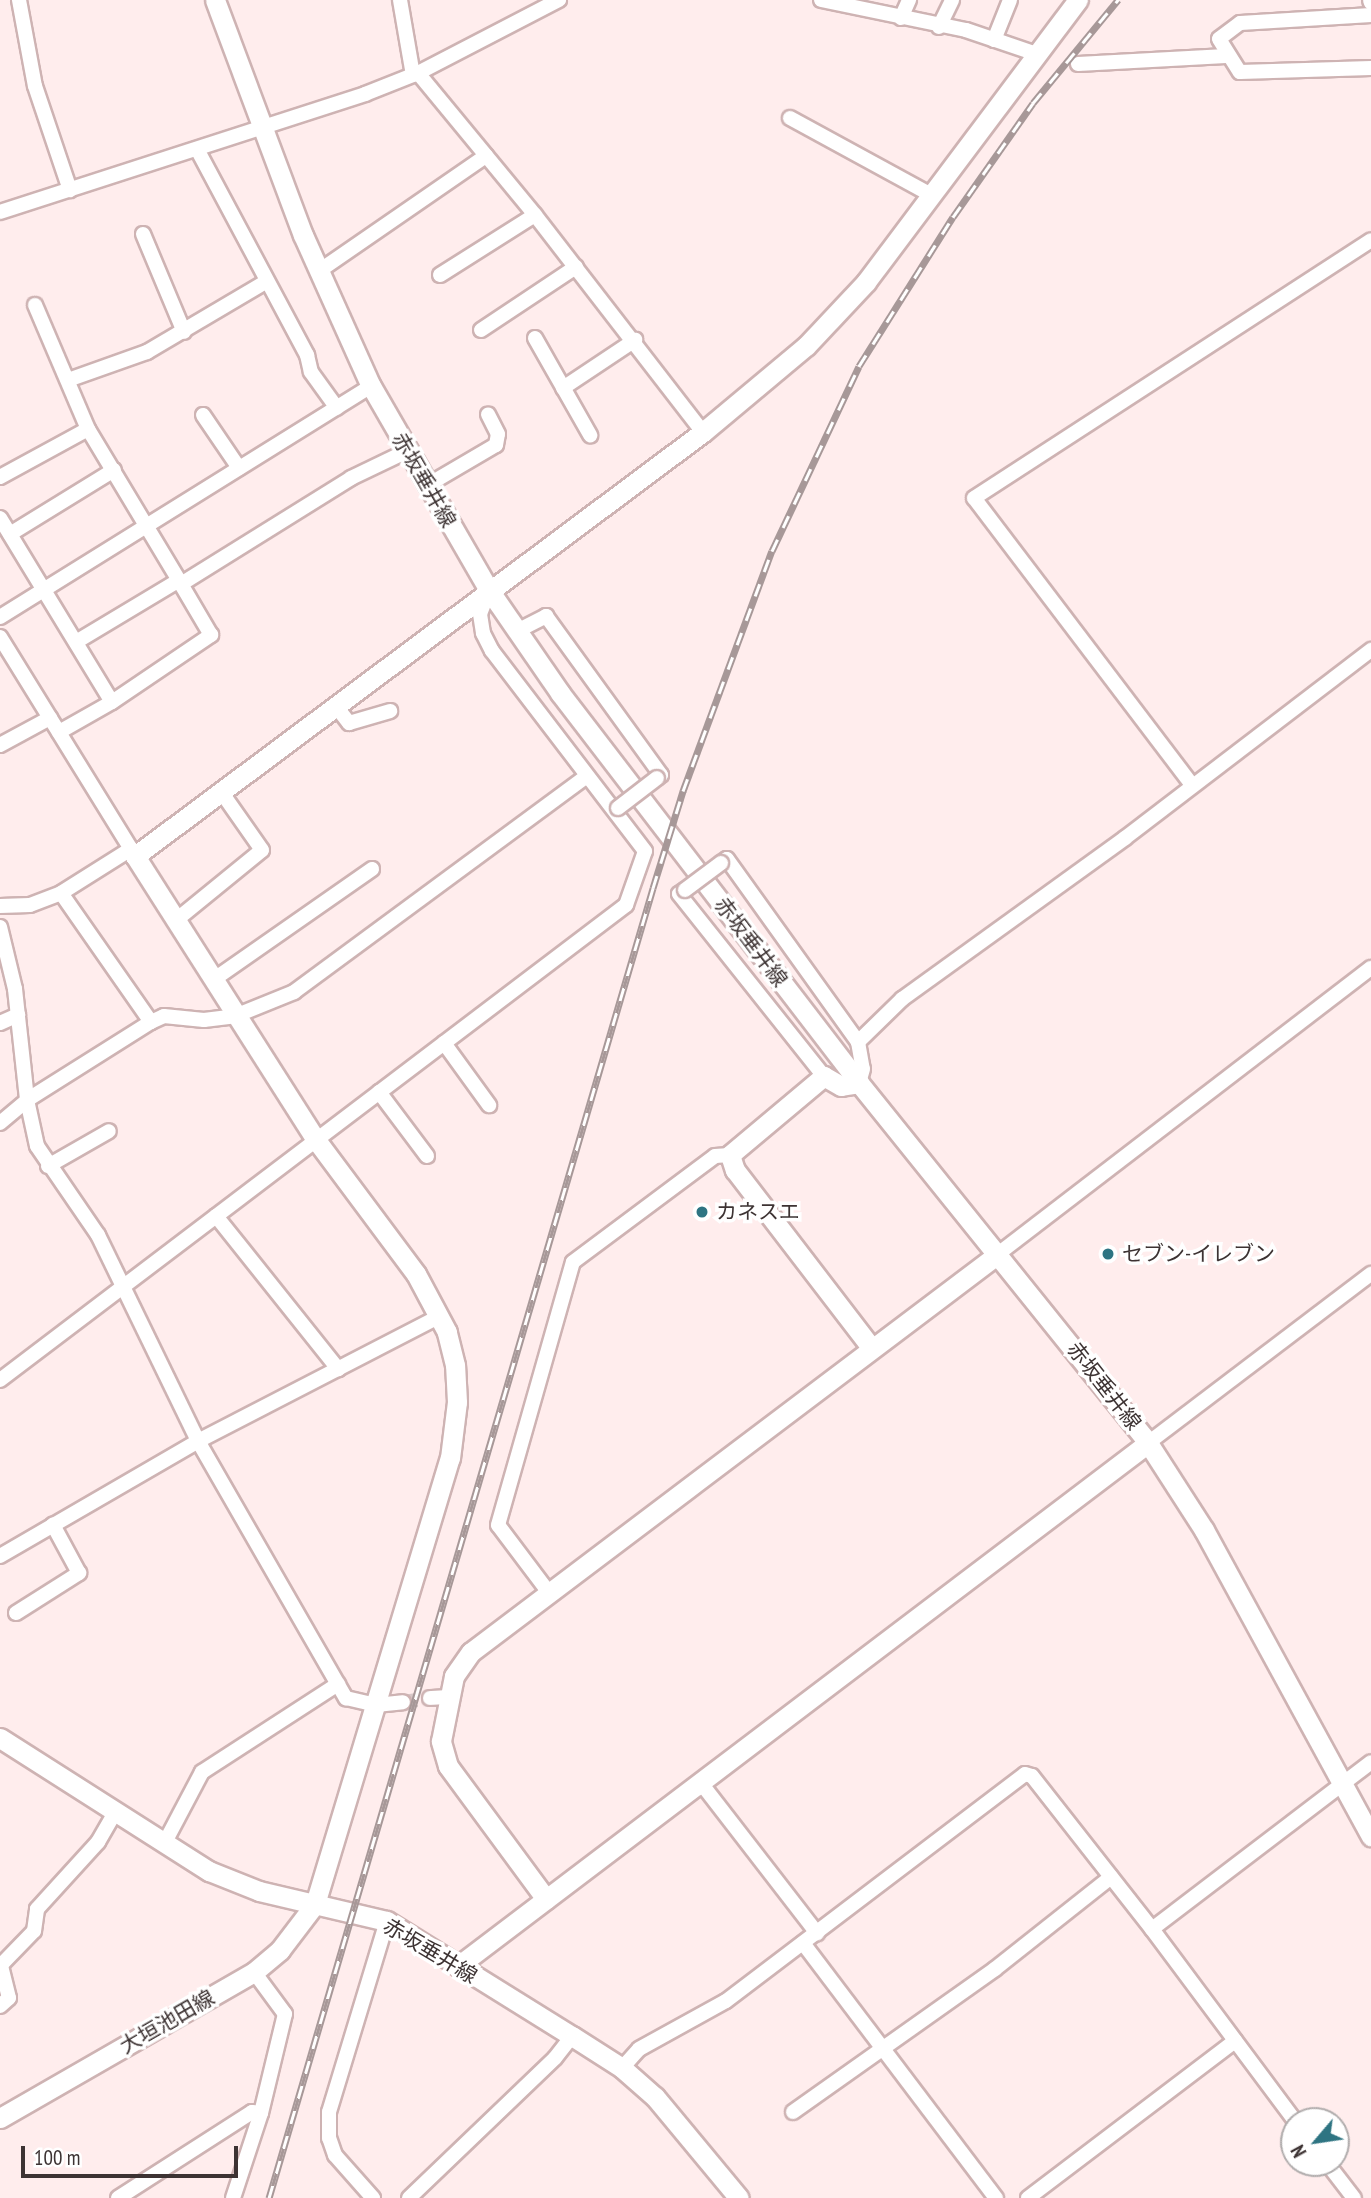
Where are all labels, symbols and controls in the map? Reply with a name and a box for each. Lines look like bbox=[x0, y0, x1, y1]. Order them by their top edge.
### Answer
street label: 赤坂垂井線 bbox=[387, 428, 461, 532]
street label: 赤坂垂井線 bbox=[709, 892, 793, 992]
place label: カネスエ bbox=[716, 1199, 800, 1225]
marker: カネスエ bbox=[694, 1204, 710, 1220]
place label: セブン-イレブン bbox=[1122, 1241, 1275, 1267]
marker: セブン-イレブン bbox=[1100, 1246, 1116, 1262]
street label: 赤坂垂井線 bbox=[1062, 1337, 1146, 1435]
street label: 赤坂垂井線 bbox=[379, 1913, 481, 1989]
street label: 大垣池田線 bbox=[115, 1985, 219, 2059]
north arrow bbox=[1280, 2107, 1350, 2177]
scale bar bbox=[24, 2132, 242, 2176]
text: N bbox=[1285, 2141, 1311, 2162]
text: 100 m bbox=[34, 2144, 80, 2171]

